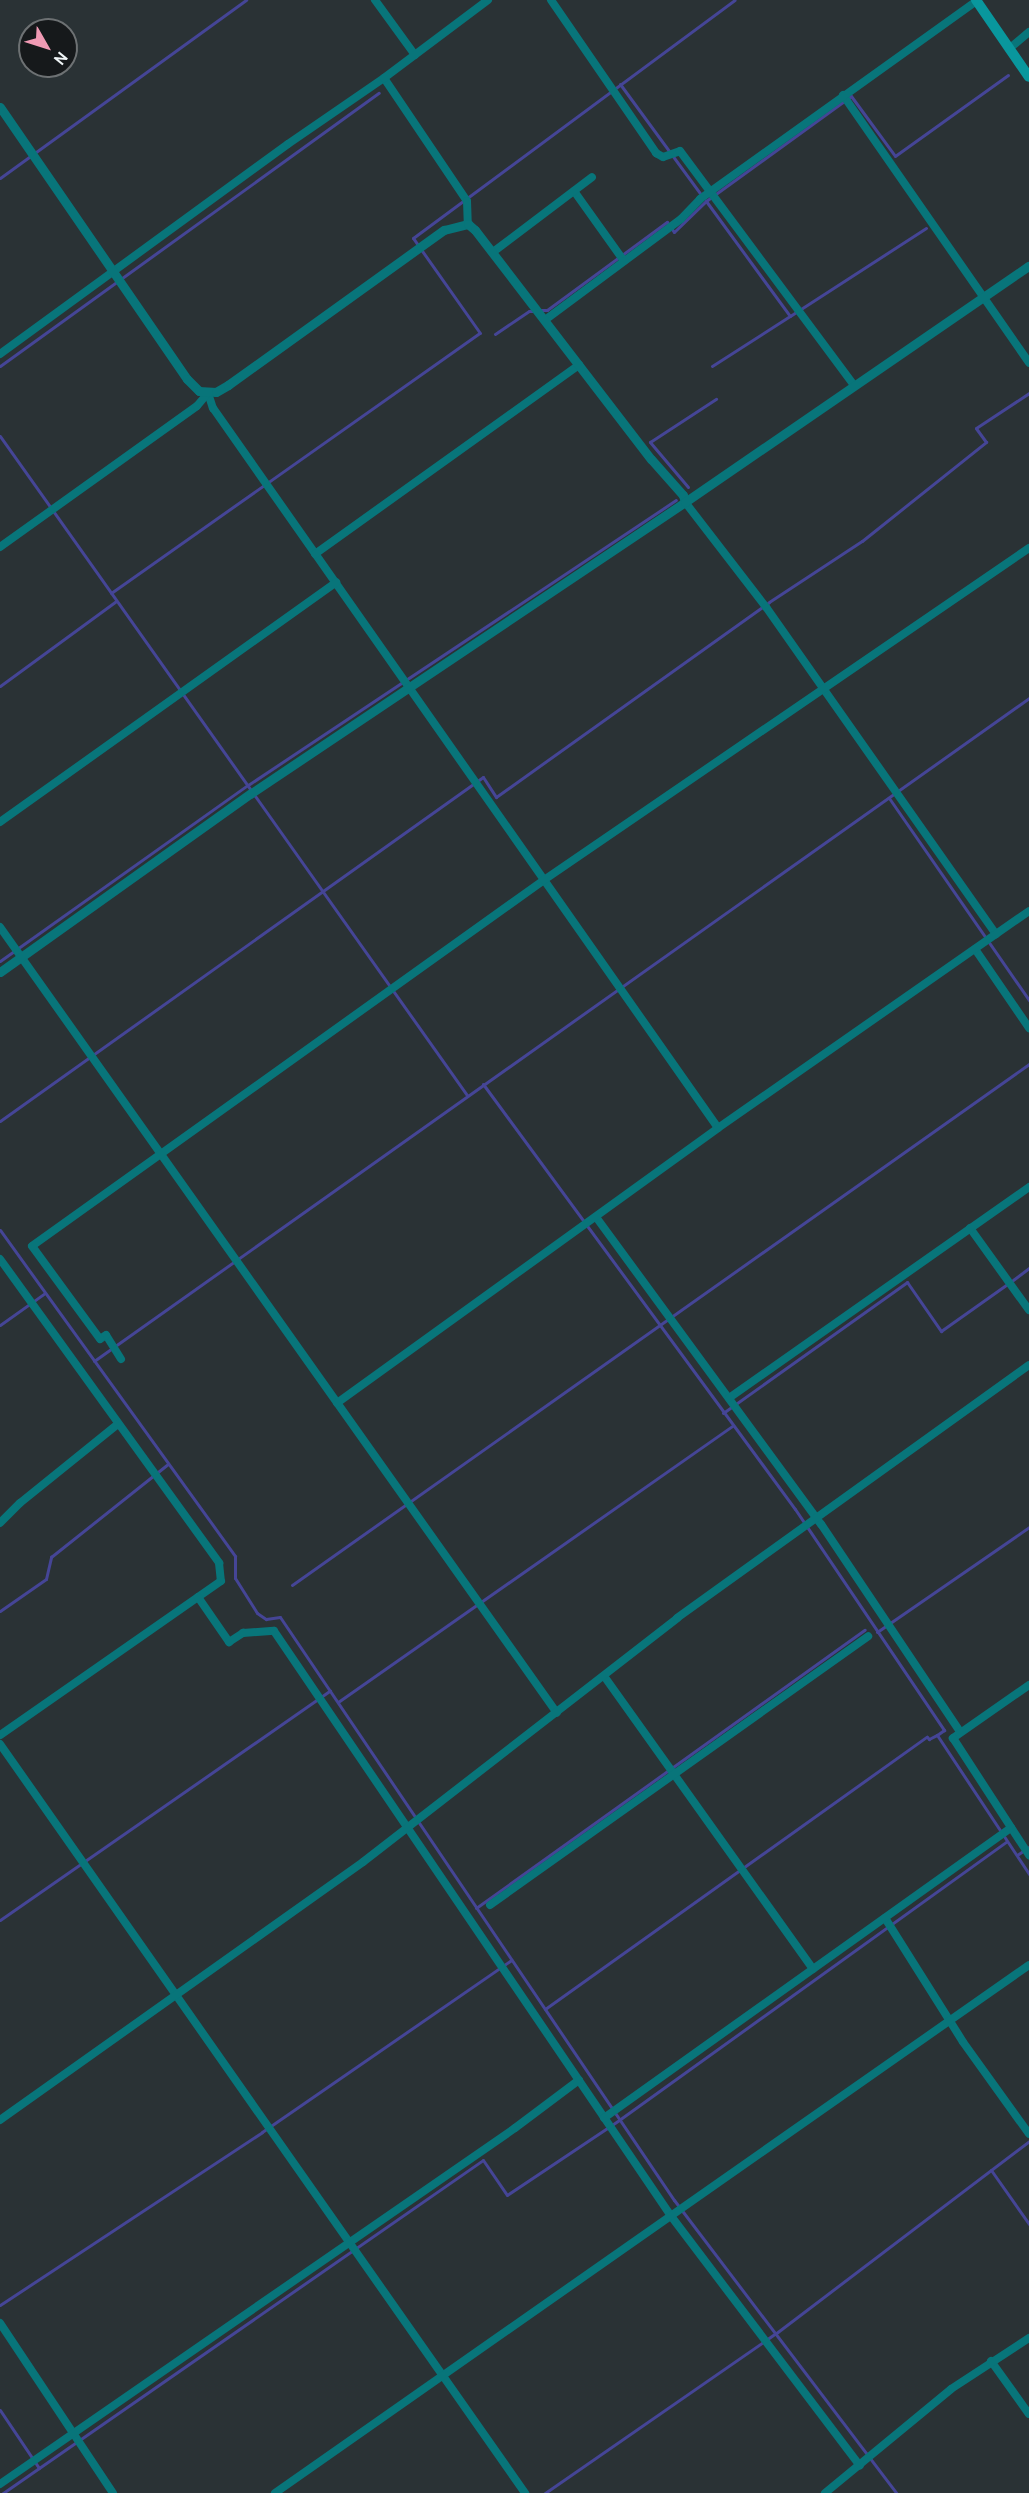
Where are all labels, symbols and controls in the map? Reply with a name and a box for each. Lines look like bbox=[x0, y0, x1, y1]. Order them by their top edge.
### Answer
north arrow bbox=[18, 18, 78, 78]
text: N bbox=[50, 48, 72, 69]

